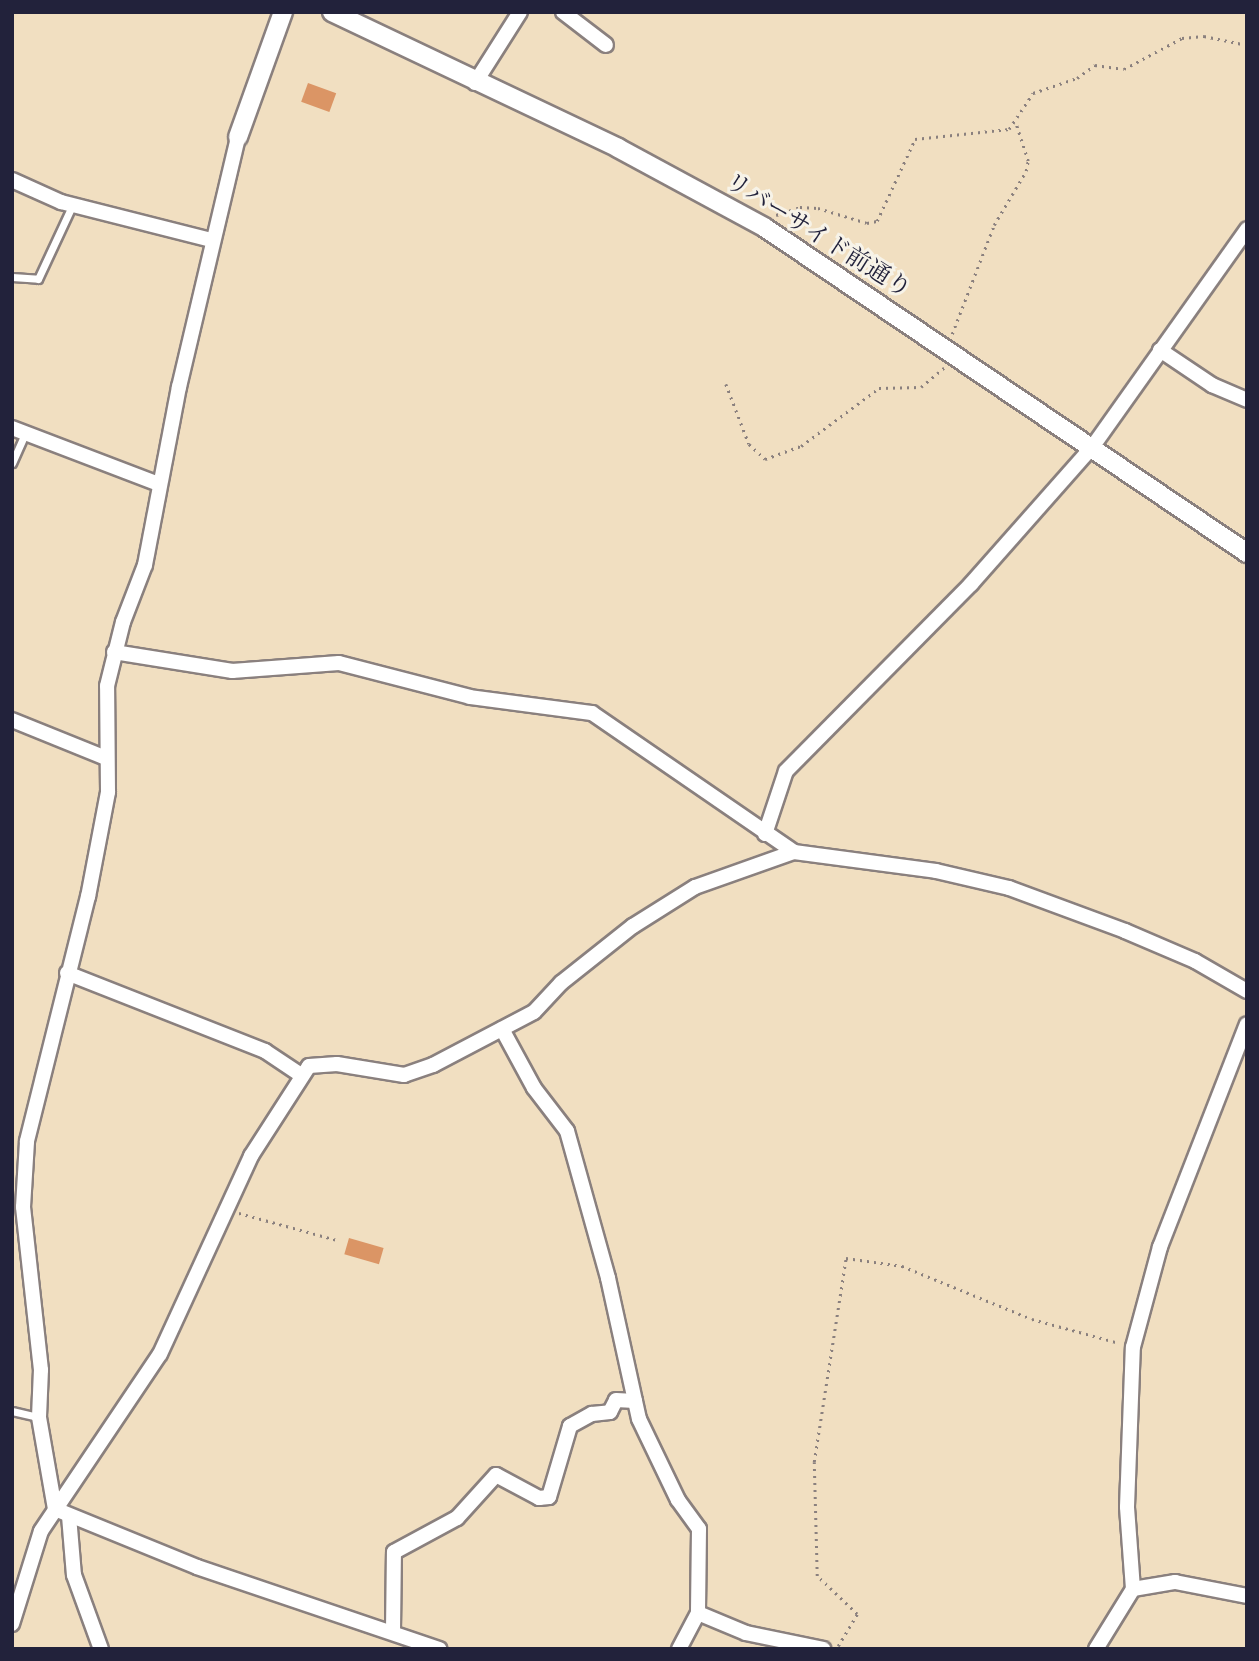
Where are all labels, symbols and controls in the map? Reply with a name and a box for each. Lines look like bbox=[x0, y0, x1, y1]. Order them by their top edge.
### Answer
street label: リバーサイド前通り bbox=[718, 168, 916, 306]

